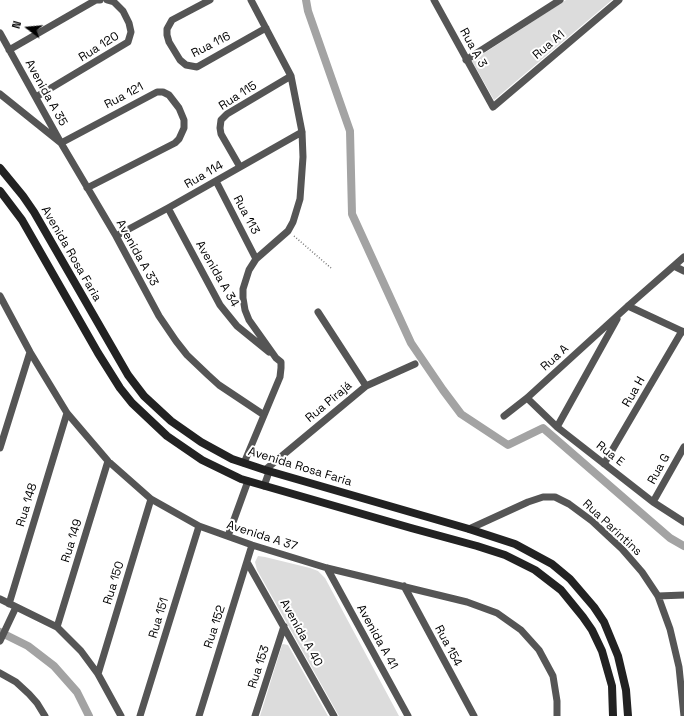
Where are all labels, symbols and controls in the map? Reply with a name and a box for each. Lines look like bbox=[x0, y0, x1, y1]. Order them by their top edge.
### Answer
north arrow bbox=[8, 8, 48, 48]
text: N bbox=[9, 19, 24, 30]
street label: Rua A 3 bbox=[456, 26, 490, 70]
street label: Rua A1 bbox=[530, 27, 568, 63]
street label: Rua 120 bbox=[76, 29, 122, 65]
street label: Rua 116 bbox=[189, 29, 233, 61]
street label: Avenida A 35 bbox=[22, 57, 70, 129]
street label: Rua 115 bbox=[216, 78, 260, 114]
street label: Rua 121 bbox=[102, 80, 146, 112]
street label: Rua 114 bbox=[182, 158, 226, 192]
street label: Rua 113 bbox=[230, 193, 262, 237]
street label: Avenida Rosa Faria bbox=[38, 204, 104, 304]
street label: Avenida A 33 bbox=[113, 217, 161, 289]
street label: Avenida A 34 bbox=[192, 238, 242, 310]
street label: Rua A bbox=[538, 342, 572, 374]
street label: Rua H bbox=[620, 374, 648, 410]
street label: Rua Pirajá bbox=[303, 378, 355, 426]
street label: Rua E bbox=[593, 439, 627, 469]
street label: Avenida Rosa Faria bbox=[246, 444, 354, 490]
street label: Rua G bbox=[645, 451, 673, 487]
street label: Rua 148 bbox=[14, 481, 40, 529]
street label: Rua Parintins bbox=[579, 497, 645, 559]
street label: Rua 149 bbox=[59, 517, 85, 565]
street label: Avenida A 37 bbox=[225, 518, 299, 554]
street label: Rua 150 bbox=[101, 559, 127, 607]
street label: Rua 151 bbox=[146, 596, 172, 640]
street label: Avenida A 40 bbox=[277, 597, 325, 669]
street label: Avenida A 41 bbox=[353, 602, 401, 672]
street label: Rua 152 bbox=[201, 604, 229, 650]
street label: Rua 154 bbox=[431, 623, 465, 669]
street label: Rua 153 bbox=[245, 644, 273, 690]

